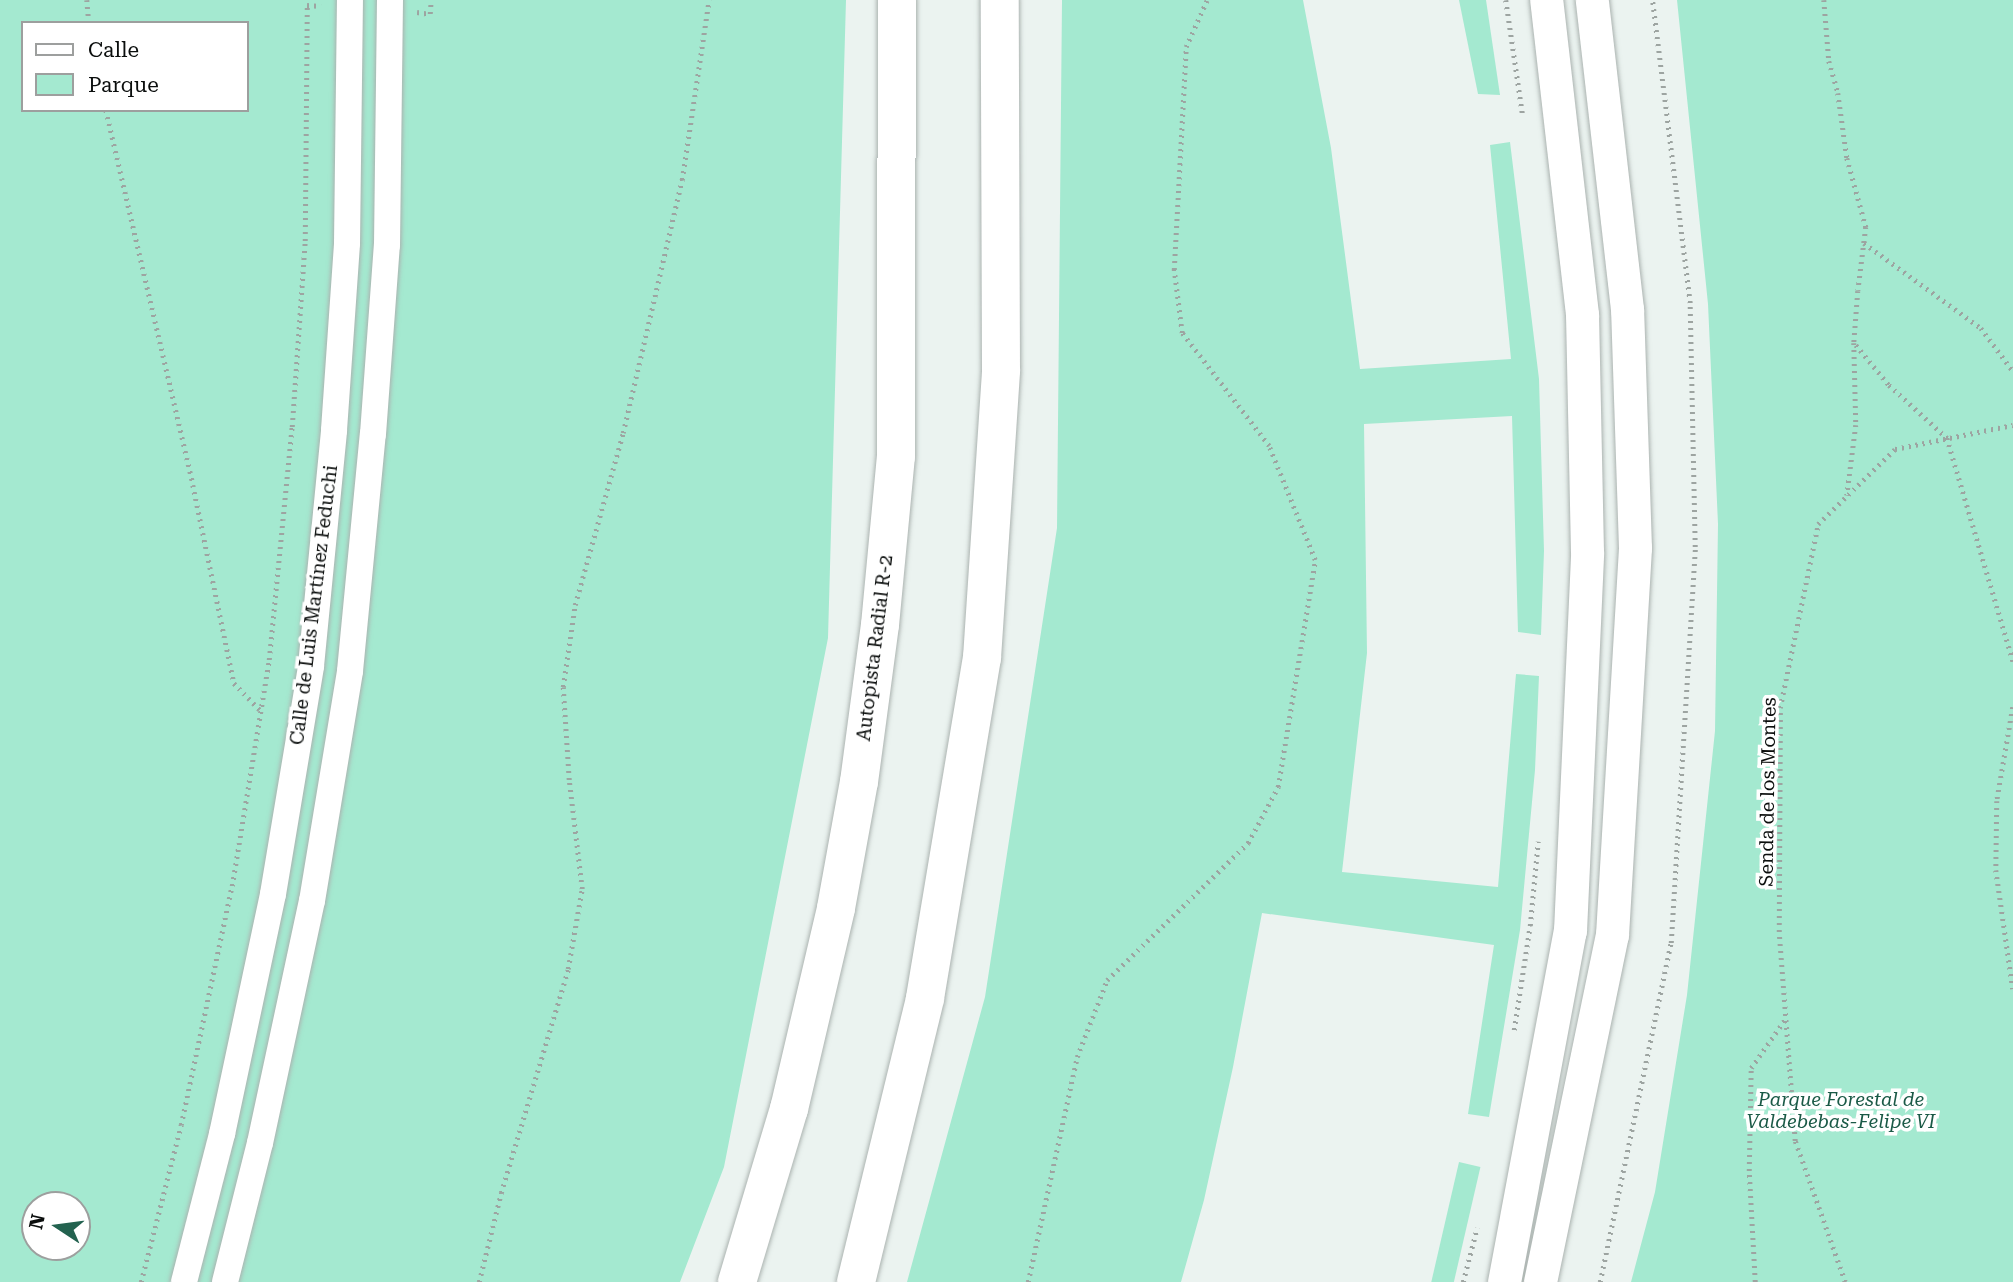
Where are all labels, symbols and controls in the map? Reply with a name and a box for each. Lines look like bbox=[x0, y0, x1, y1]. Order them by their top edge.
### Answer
legend bbox=[21, 21, 248, 112]
text: Calle bbox=[88, 38, 139, 62]
text: Parque bbox=[88, 73, 159, 97]
street label: Calle de Luis Martínez Feduchi bbox=[286, 464, 342, 746]
street label: Autopista Radial R-2 bbox=[852, 554, 898, 742]
street label: Senda de los Montes bbox=[1755, 697, 1781, 887]
park label: Parque Forestal de Valdebebas-Felipe VI bbox=[1747, 1089, 1935, 1133]
north arrow bbox=[21, 1191, 91, 1261]
text: N bbox=[24, 1212, 50, 1231]

